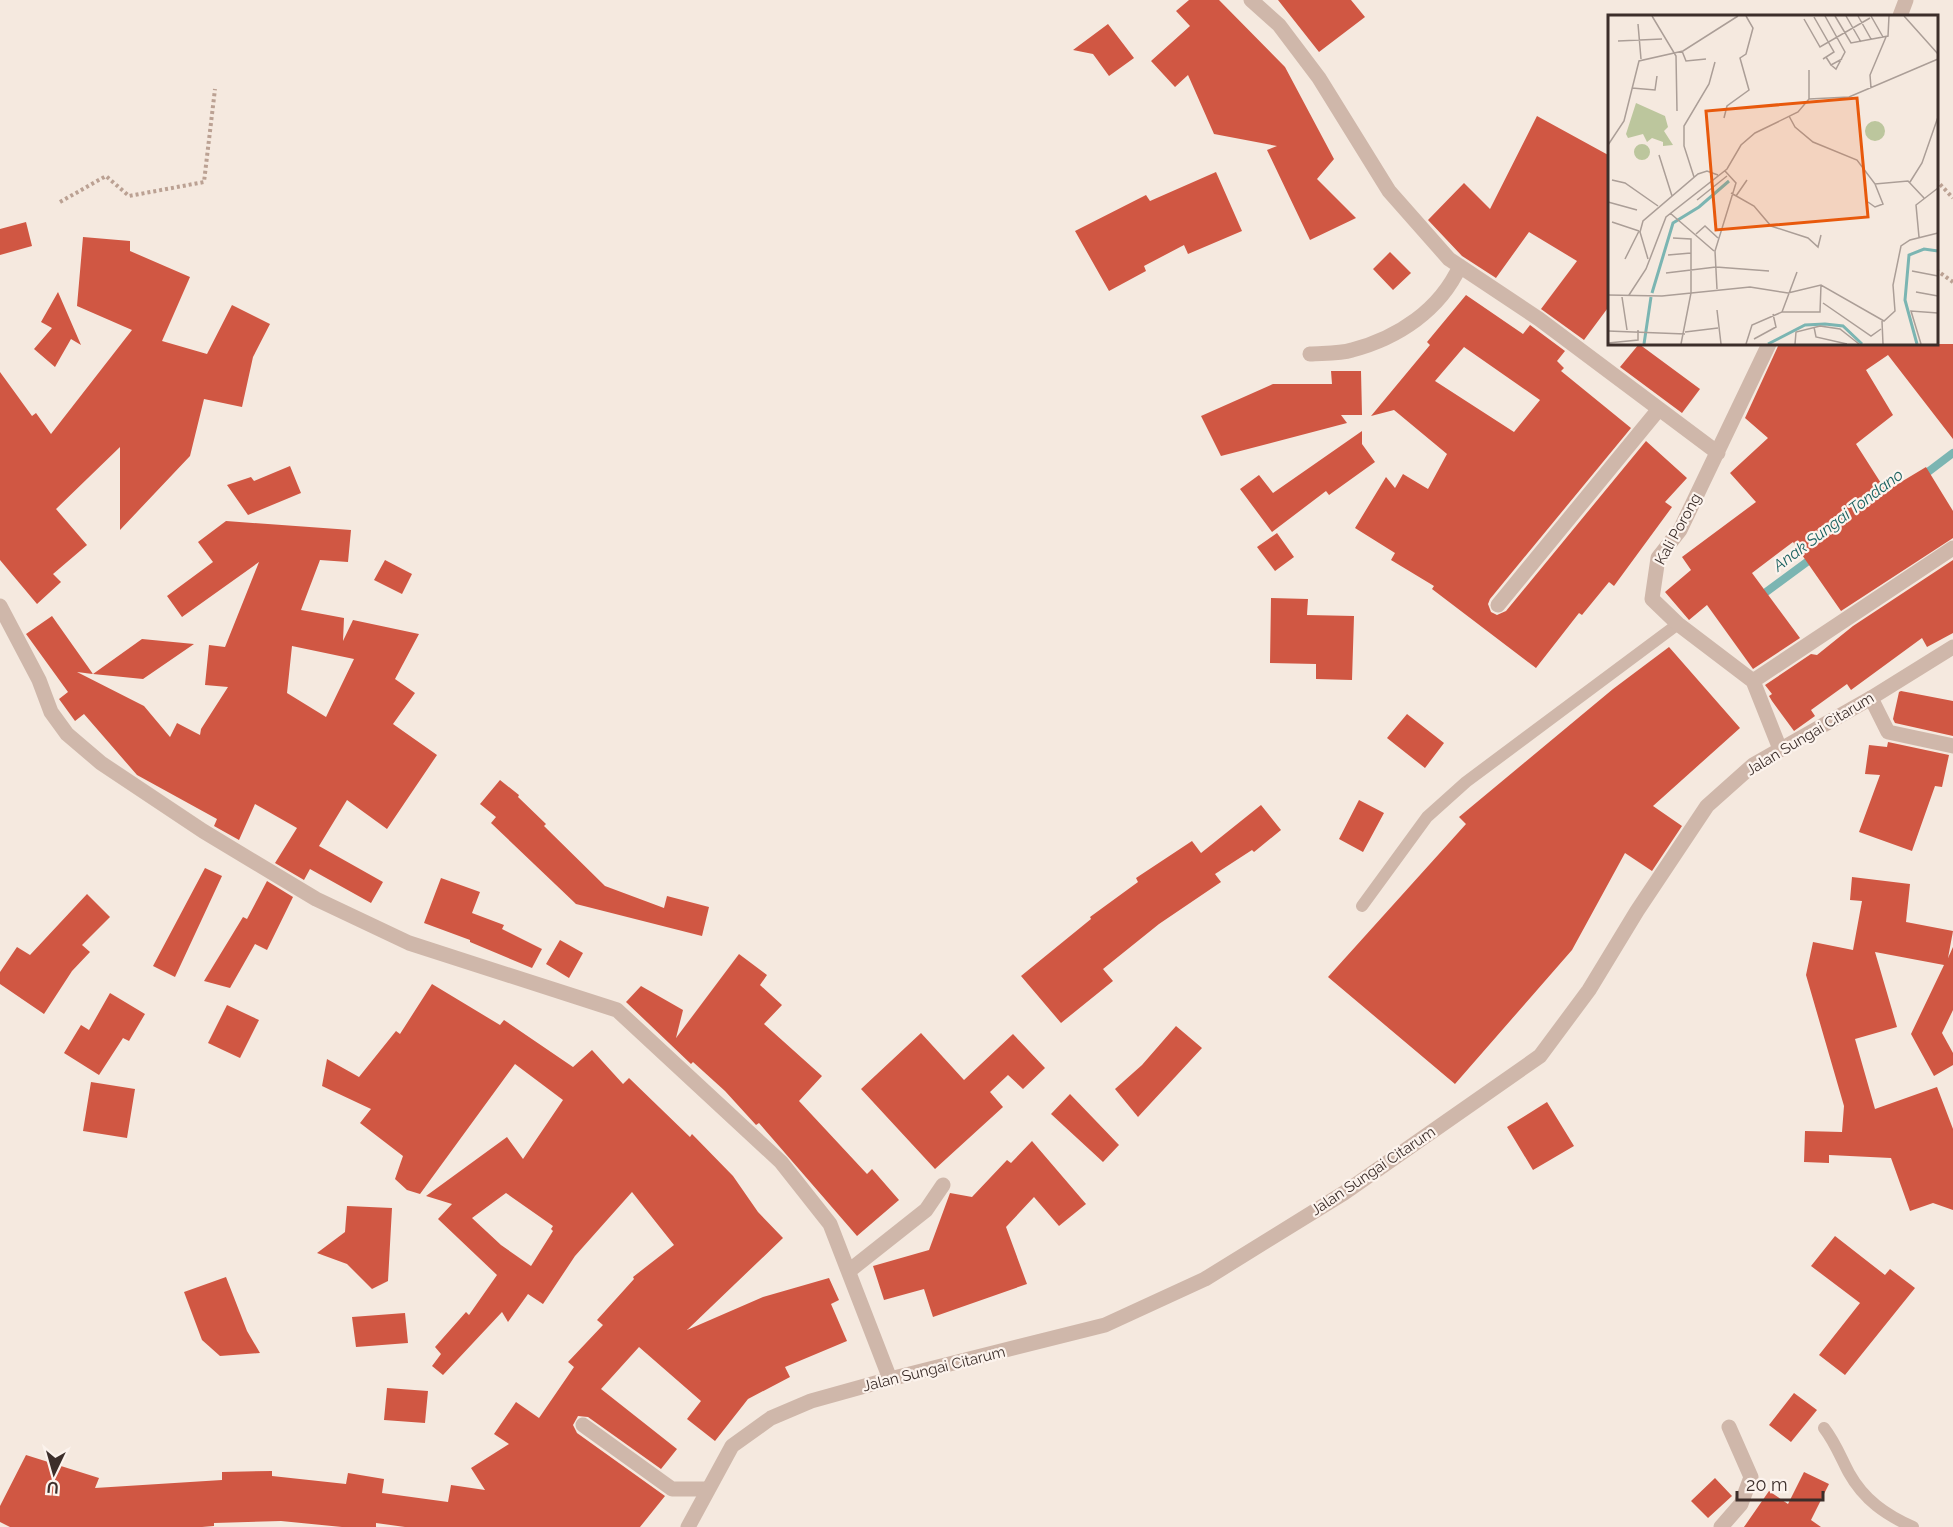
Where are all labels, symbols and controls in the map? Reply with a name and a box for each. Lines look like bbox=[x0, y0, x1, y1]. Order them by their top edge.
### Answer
inset map bbox=[1608, 15, 1938, 345]
water label: Anak Sungai Tondano bbox=[1768, 465, 1907, 576]
street label: Kali Porong bbox=[1651, 490, 1705, 568]
street label: Jalan Sungai Citarum bbox=[1743, 689, 1877, 779]
street label: Jalan Sungai Citarum bbox=[1307, 1123, 1439, 1219]
street label: Jalan Sungai Citarum bbox=[861, 1343, 1007, 1395]
north arrow bbox=[24, 1443, 84, 1503]
scale bar bbox=[1737, 1464, 1822, 1502]
text: 20 m bbox=[1746, 1474, 1788, 1495]
text: U bbox=[46, 1477, 60, 1497]

